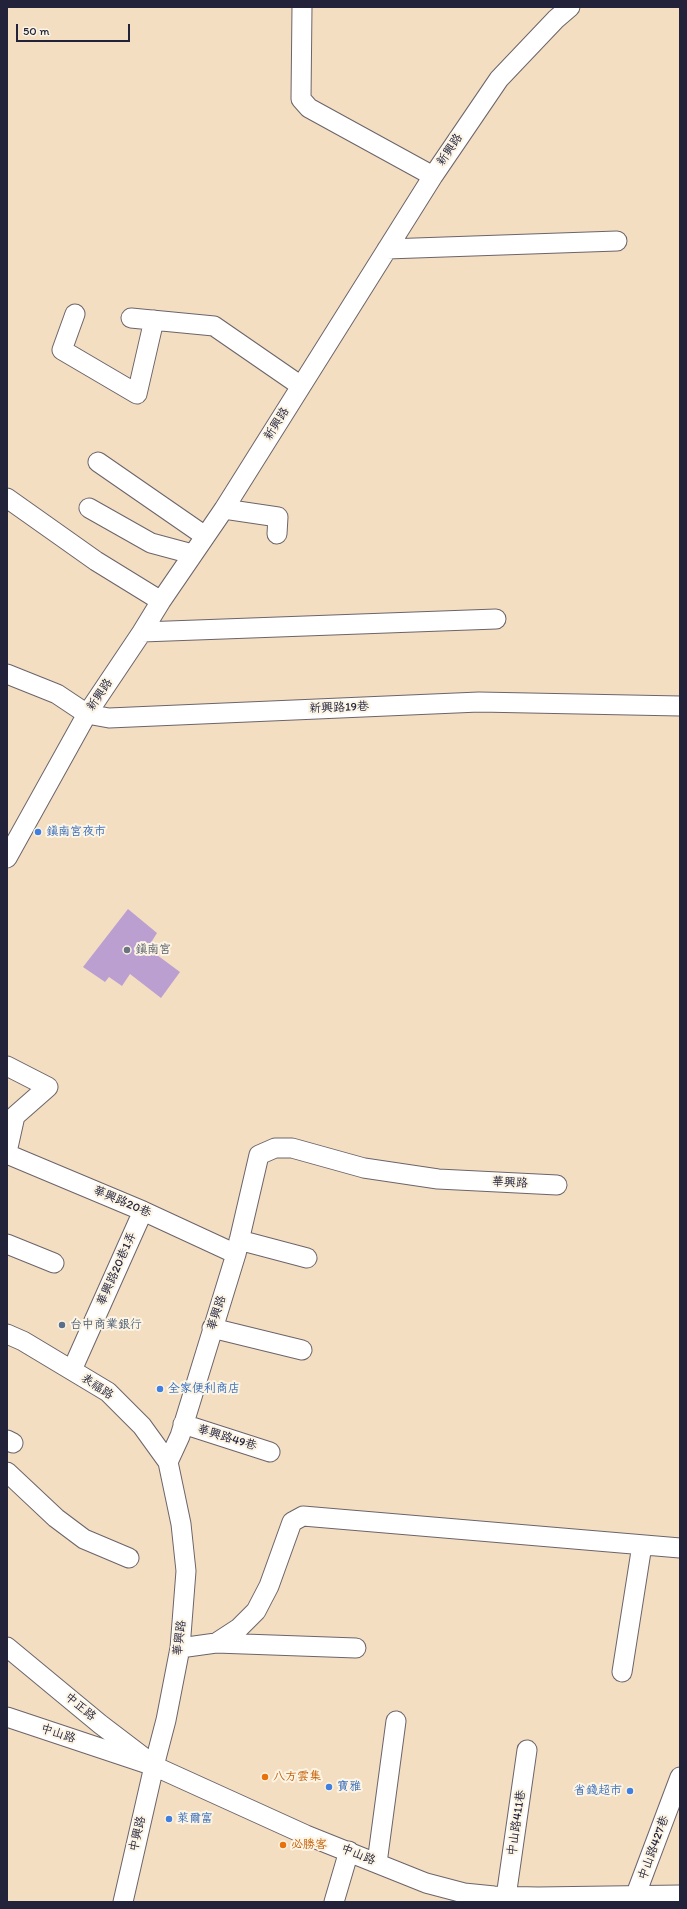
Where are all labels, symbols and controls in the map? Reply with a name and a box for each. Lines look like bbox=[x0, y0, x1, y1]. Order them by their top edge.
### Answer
scale bar bbox=[18, 16, 132, 42]
text: 50 m bbox=[23, 24, 49, 38]
street label: 新興路 bbox=[434, 131, 466, 169]
street label: 新興路 bbox=[261, 405, 293, 443]
street label: 新興路 bbox=[84, 676, 116, 714]
street label: 新興路19巷 bbox=[309, 700, 369, 716]
place label: 鎮南宮夜市 bbox=[46, 825, 106, 839]
marker: 鎮南宮夜市 bbox=[33, 827, 43, 837]
place label: 鎮南宮 bbox=[135, 943, 171, 957]
marker: 鎮南宮 bbox=[122, 945, 132, 955]
street label: 華興路 bbox=[492, 1175, 528, 1191]
street label: 華興路20巷 bbox=[91, 1183, 153, 1221]
street label: 華興路20巷1弄 bbox=[94, 1230, 140, 1308]
street label: 華興路 bbox=[205, 1294, 229, 1332]
place label: 台中商業銀行 bbox=[70, 1318, 142, 1332]
marker: 台中商業銀行 bbox=[57, 1320, 67, 1330]
street label: 表福路 bbox=[78, 1371, 116, 1403]
place label: 全家便利商店 bbox=[168, 1382, 240, 1396]
marker: 全家便利商店 bbox=[155, 1384, 165, 1394]
street label: 華興路49巷 bbox=[195, 1422, 259, 1454]
street label: 華興路 bbox=[171, 1619, 189, 1657]
street label: 中正路 bbox=[62, 1690, 98, 1724]
street label: 中山路 bbox=[39, 1722, 77, 1746]
place label: 八方雲集 bbox=[273, 1770, 321, 1784]
marker: 八方雲集 bbox=[260, 1772, 270, 1782]
place label: 寶雅 bbox=[337, 1780, 361, 1794]
marker: 寶雅 bbox=[324, 1782, 334, 1792]
place label: 省錢超市 bbox=[574, 1784, 622, 1798]
marker: 省錢超市 bbox=[625, 1786, 635, 1796]
street label: 中山路411巷 bbox=[505, 1789, 529, 1857]
place label: 萊爾富 bbox=[177, 1812, 213, 1826]
marker: 萊爾富 bbox=[164, 1814, 174, 1824]
street label: 中山路427巷 bbox=[636, 1814, 672, 1882]
street label: 中興路 bbox=[127, 1815, 149, 1853]
place label: 必勝客 bbox=[291, 1838, 327, 1852]
marker: 必勝客 bbox=[278, 1840, 288, 1850]
street label: 中山路 bbox=[339, 1842, 377, 1868]

